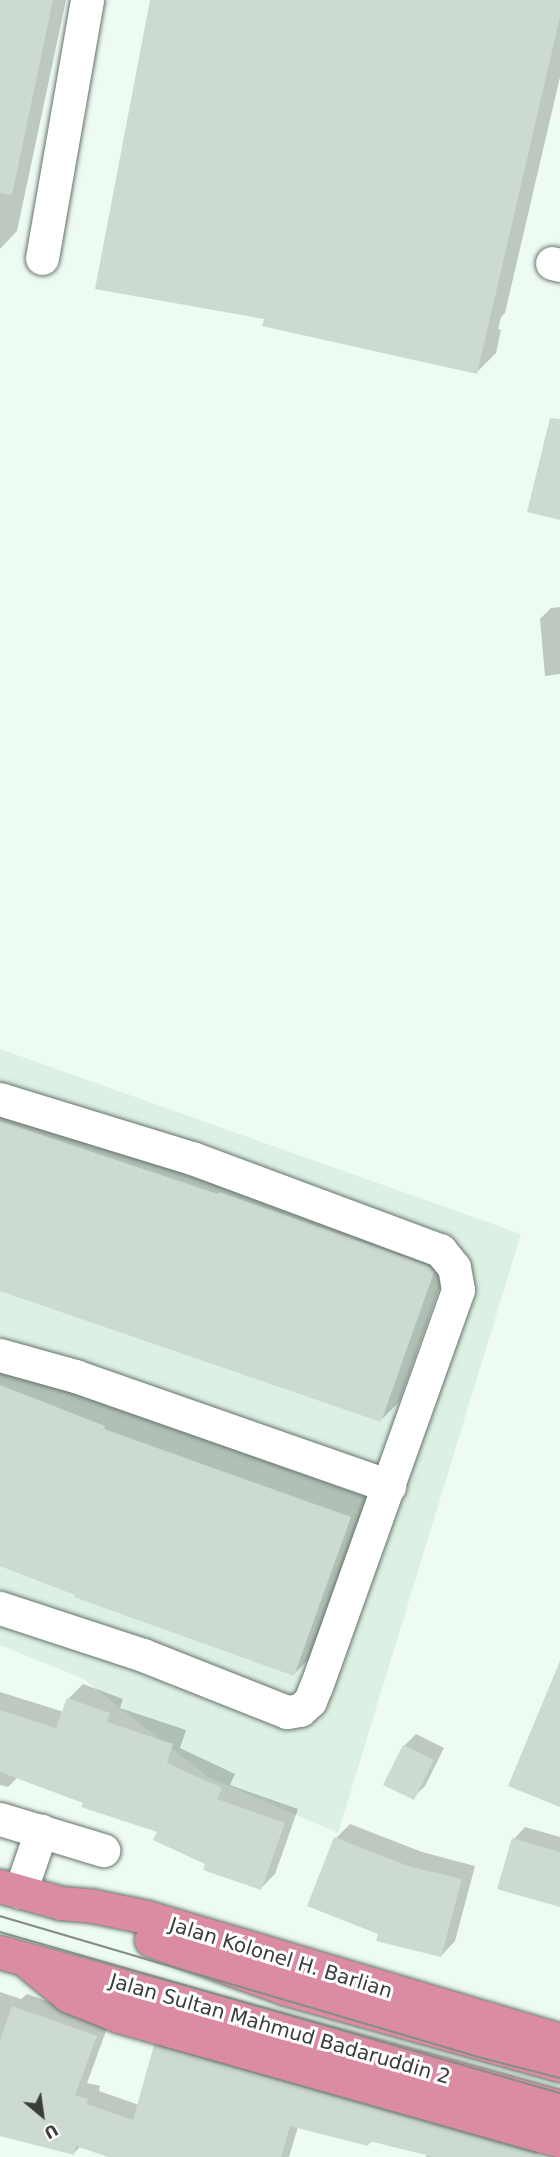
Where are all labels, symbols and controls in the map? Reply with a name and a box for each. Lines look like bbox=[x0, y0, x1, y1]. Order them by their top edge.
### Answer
street label: Jalan Kolonel H. Barlian bbox=[167, 1913, 395, 2003]
street label: Jalan Sultan Mahmud Badaruddin 2 bbox=[107, 1969, 453, 2089]
north arrow bbox=[12, 2085, 72, 2145]
text: U bbox=[41, 2120, 61, 2143]

